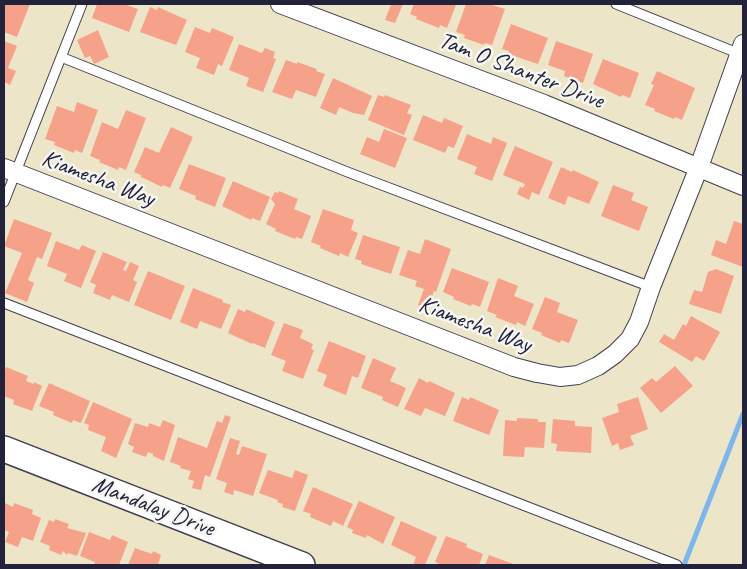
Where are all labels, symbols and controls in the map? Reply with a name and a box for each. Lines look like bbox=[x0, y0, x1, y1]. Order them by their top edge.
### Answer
street label: Tam O Shanter Drive bbox=[435, 26, 607, 116]
street label: Kiamesha Way bbox=[38, 144, 158, 214]
street label: Kiamesha Way bbox=[415, 290, 535, 360]
street label: Mandalay Drive bbox=[88, 471, 218, 543]

